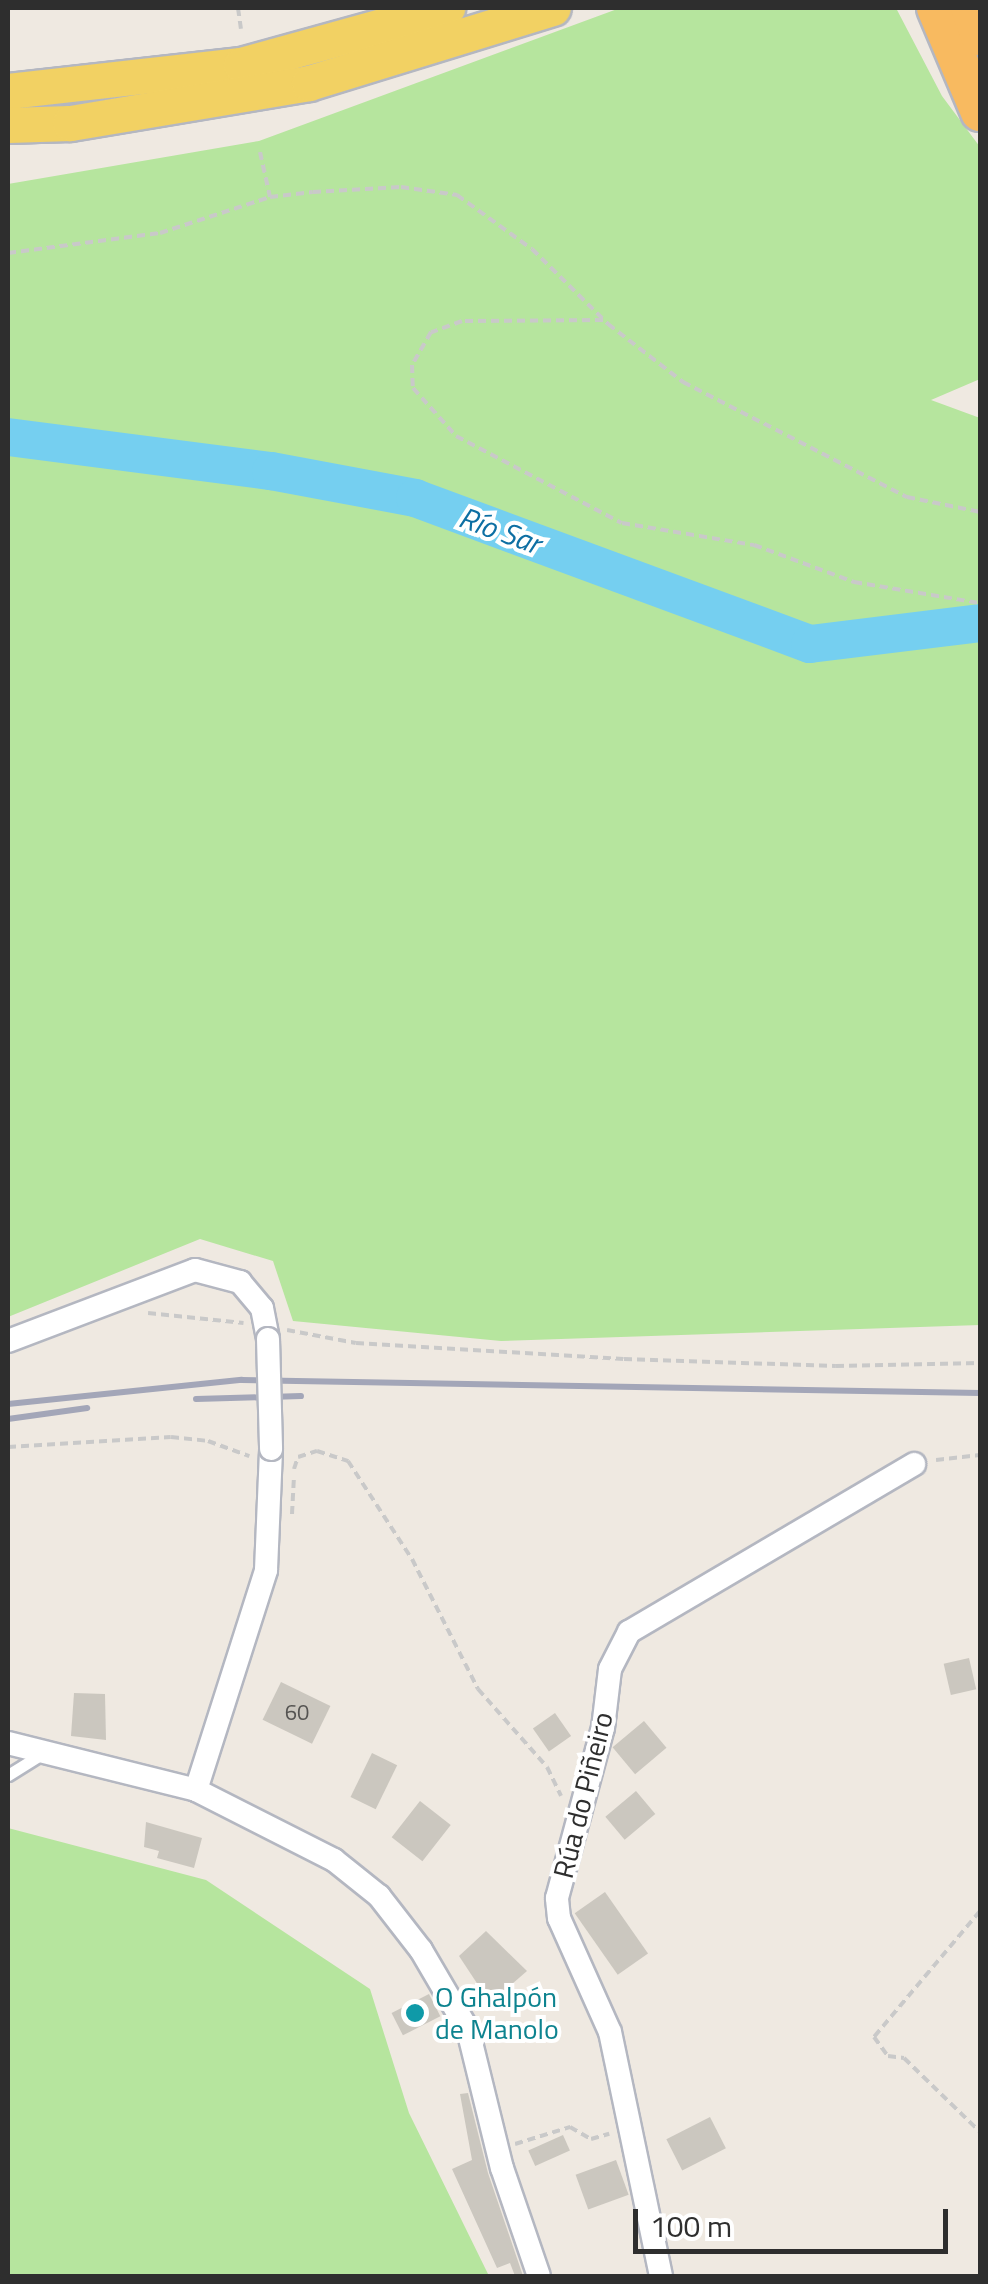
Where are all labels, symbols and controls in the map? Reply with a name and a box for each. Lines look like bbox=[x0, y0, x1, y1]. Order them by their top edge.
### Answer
water label: Río Sar bbox=[454, 499, 546, 561]
house number: 60 bbox=[285, 1700, 309, 1726]
street label: Rúa do Piñeiro bbox=[546, 1708, 620, 1882]
place label: O Ghalpón de Manolo bbox=[435, 1980, 559, 2046]
marker: O Ghalpón de Manolo bbox=[404, 2002, 426, 2024]
scale bar bbox=[638, 2189, 953, 2251]
text: 100 m bbox=[650, 2203, 732, 2249]

